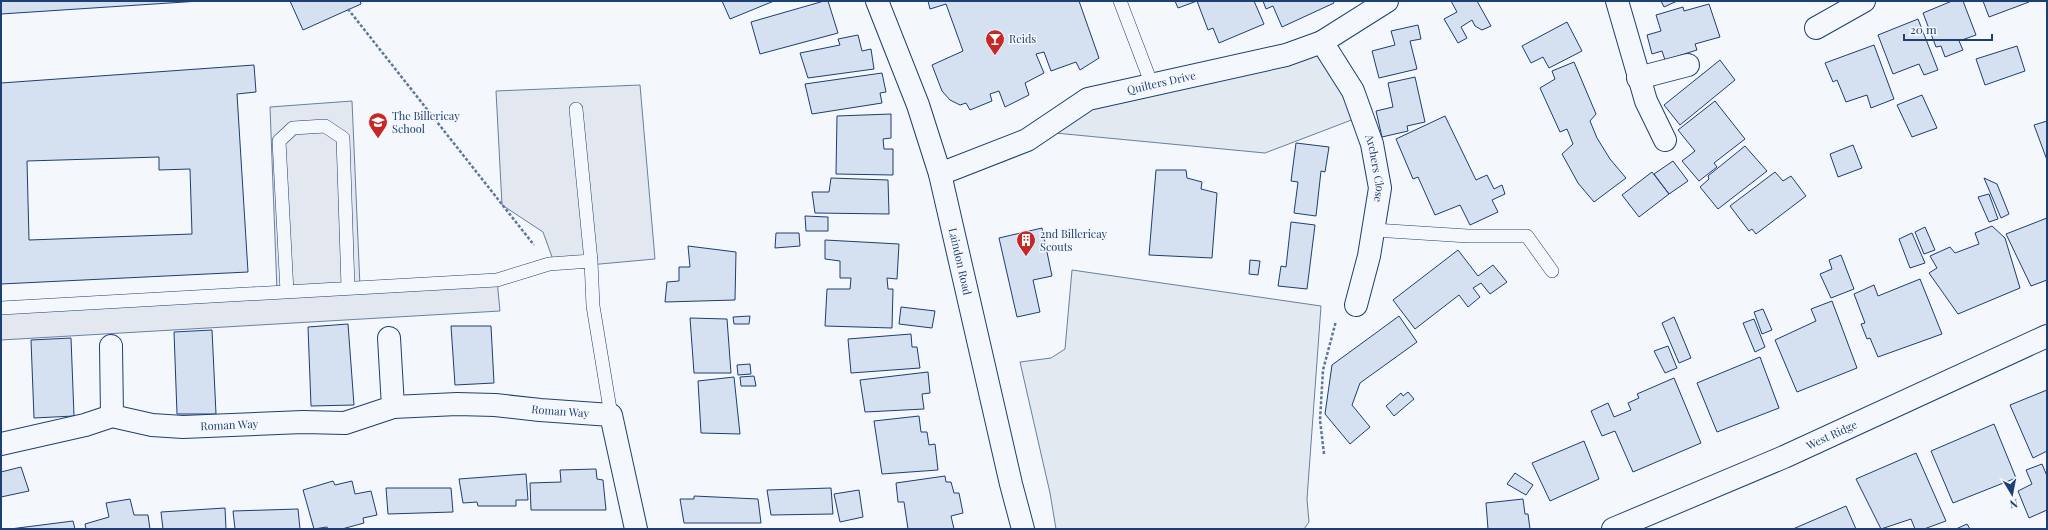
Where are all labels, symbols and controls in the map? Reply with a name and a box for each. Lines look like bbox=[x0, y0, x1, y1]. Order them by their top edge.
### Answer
scale bar bbox=[1904, 16, 1992, 42]
text: 20 m bbox=[1910, 21, 1937, 37]
bar icon: Reids bbox=[984, 28, 1006, 56]
place label: Reids bbox=[1009, 31, 1036, 46]
street label: Quilters Drive bbox=[1125, 67, 1197, 97]
place label: The Billericay School bbox=[392, 108, 460, 136]
school or university icon: The Billericay School bbox=[367, 111, 389, 139]
street label: Archers Close bbox=[1362, 131, 1388, 204]
street label: Laindon Road bbox=[946, 226, 976, 297]
place label: 2nd Billericay Scouts bbox=[1040, 226, 1108, 254]
building icon: 2nd Billericay Scouts bbox=[1015, 229, 1037, 257]
street label: Roman Way bbox=[531, 401, 590, 420]
street label: Roman Way bbox=[200, 416, 259, 433]
street label: West Ridge bbox=[1803, 416, 1860, 453]
north arrow bbox=[1992, 474, 2032, 514]
text: N bbox=[2009, 496, 2019, 512]

